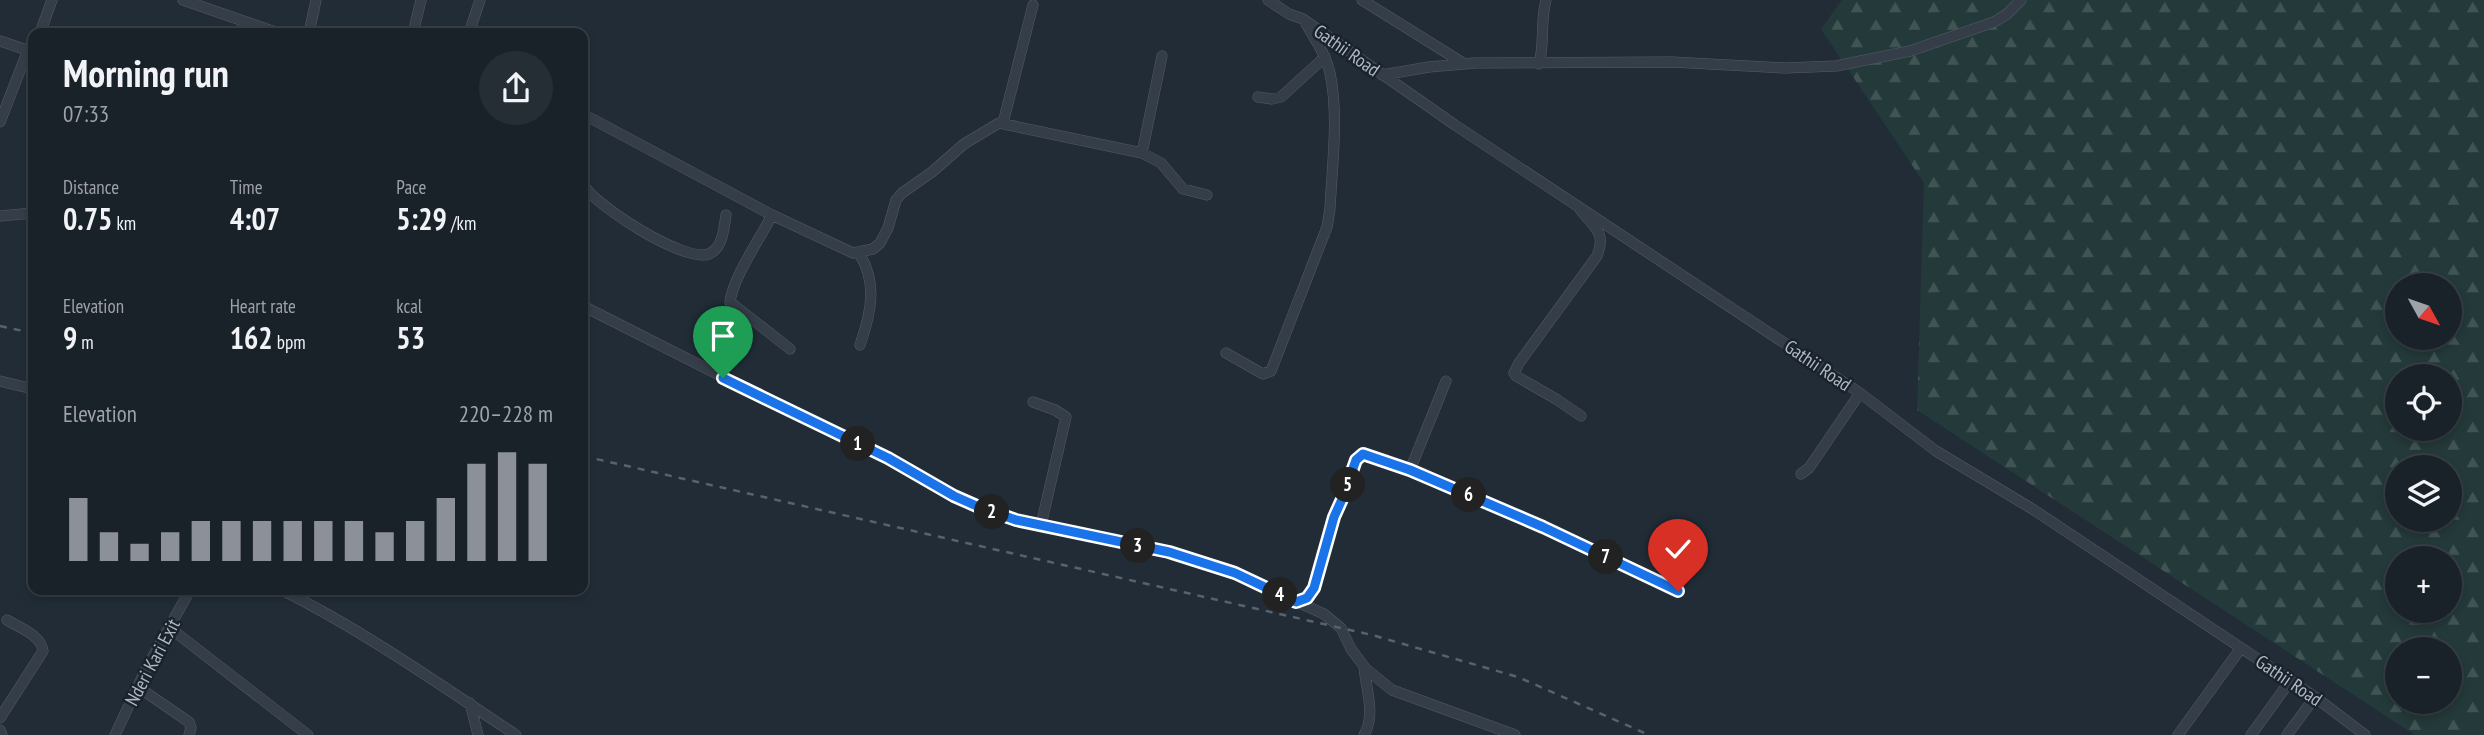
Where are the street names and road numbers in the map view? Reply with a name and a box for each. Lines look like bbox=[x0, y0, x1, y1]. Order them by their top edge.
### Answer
street label: Gathii Road bbox=[1309, 19, 1385, 81]
street label: Gathii Road bbox=[1780, 334, 1856, 396]
street label: Nderi Kari Exit bbox=[119, 614, 185, 710]
street label: Gathii Road bbox=[2251, 649, 2327, 711]

